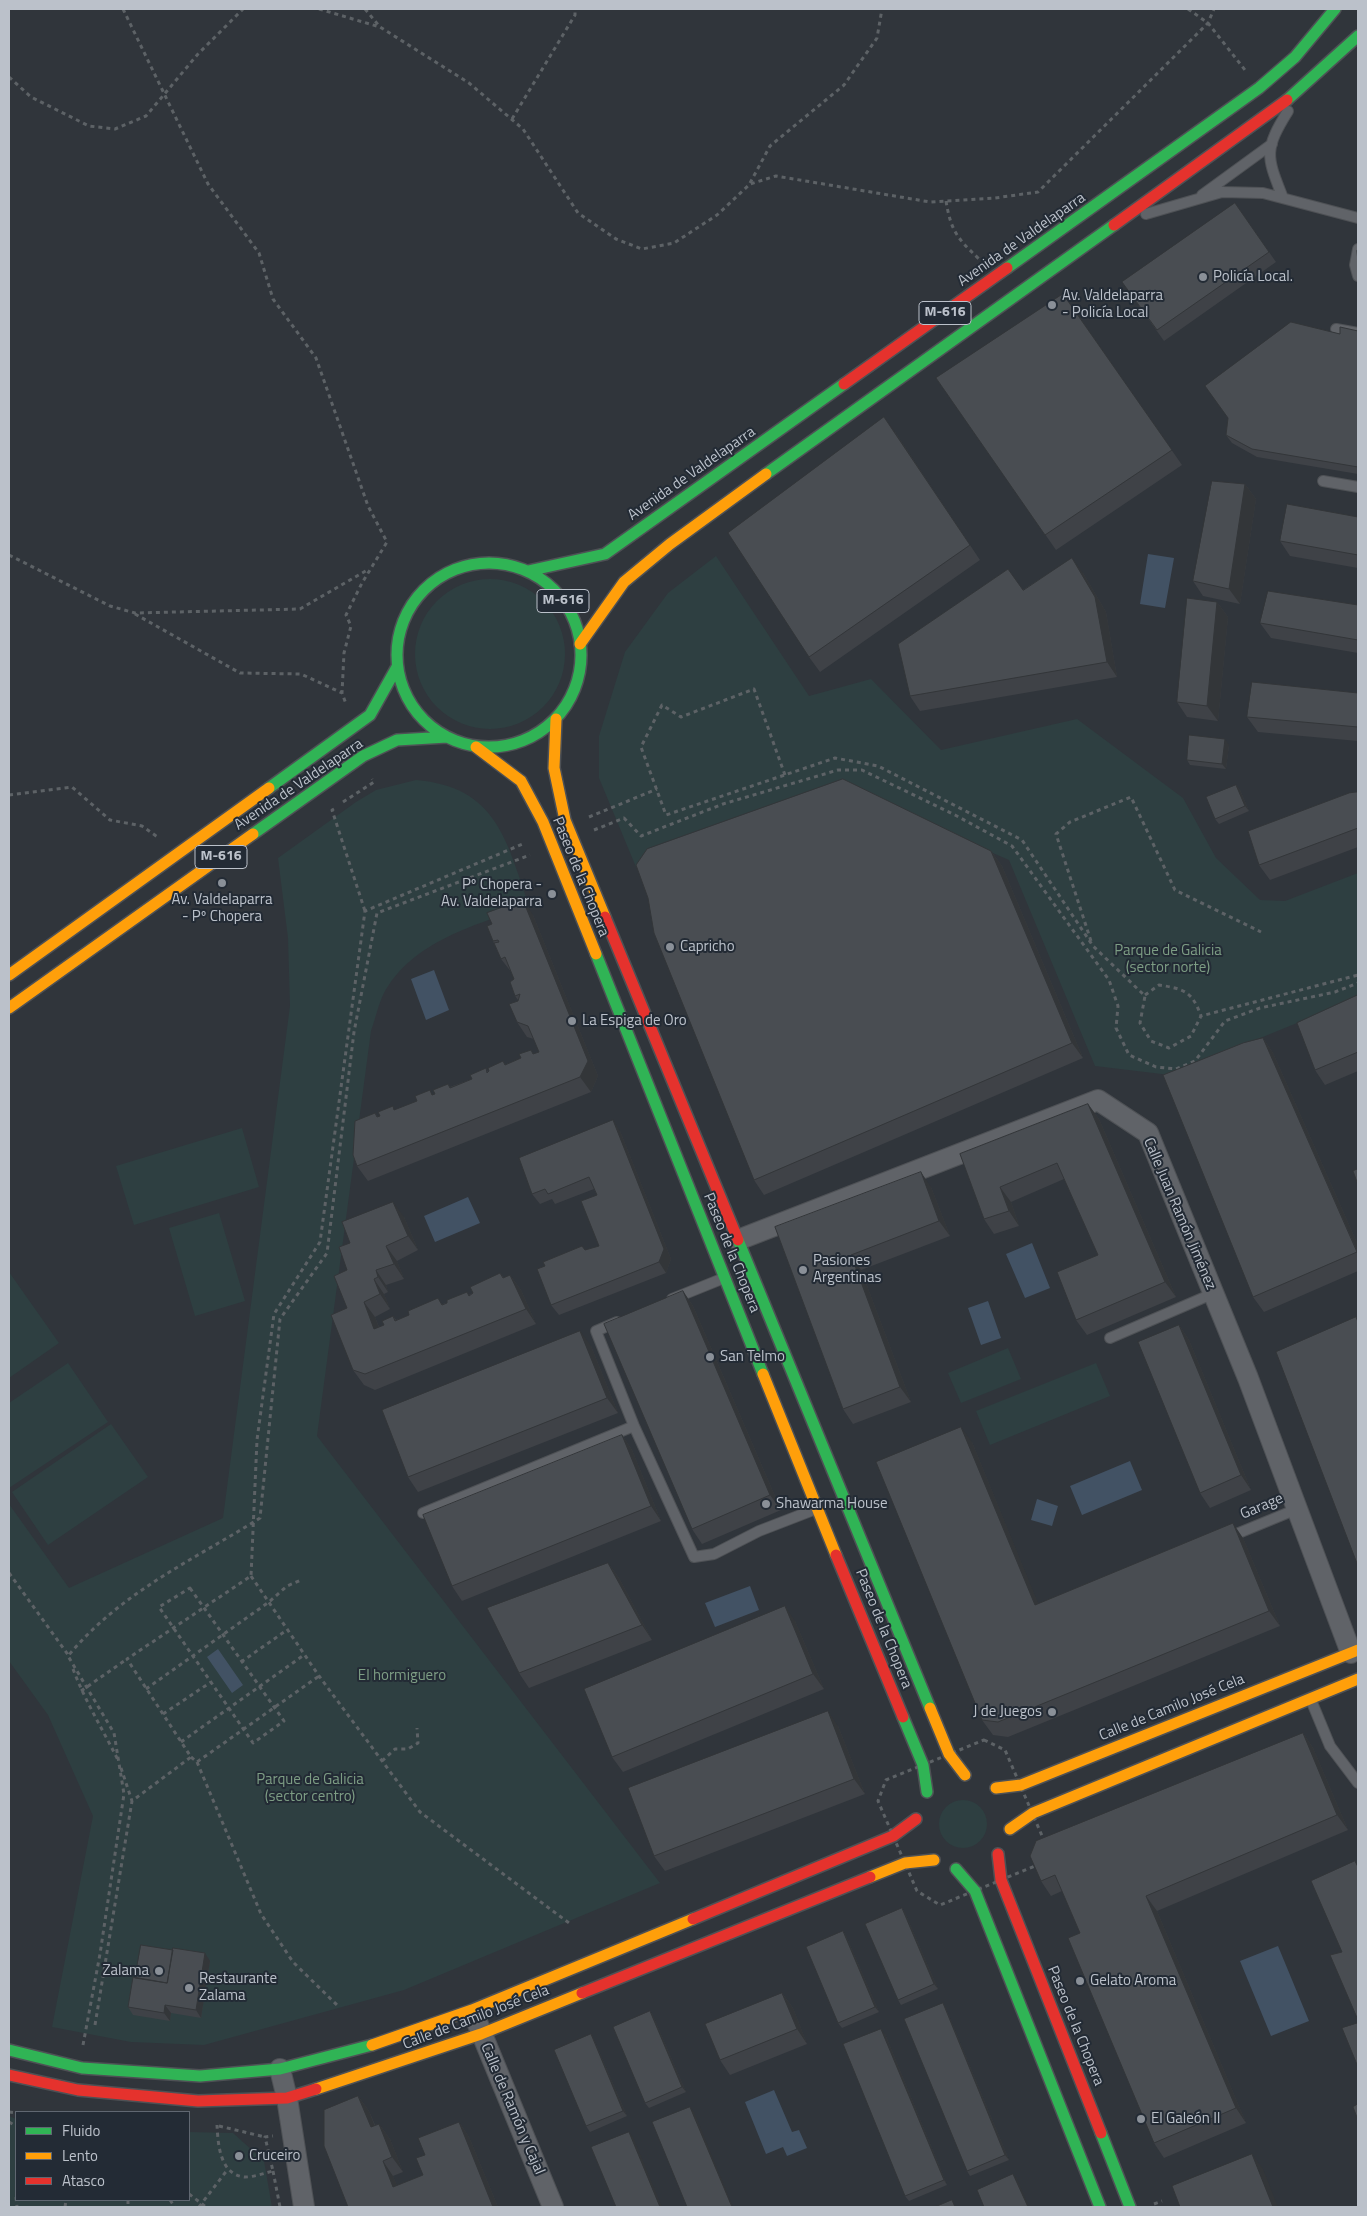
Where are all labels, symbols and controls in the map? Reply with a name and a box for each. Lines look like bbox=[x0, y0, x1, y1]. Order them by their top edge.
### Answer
street label: Avenida de Valdelaparra bbox=[955, 189, 1089, 291]
place label: Policía Local. bbox=[1213, 268, 1293, 286]
marker: Policía Local. bbox=[1197, 271, 1209, 283]
place label: Av. Valdelaparra - Policía Local bbox=[1062, 287, 1163, 322]
marker: Av. Valdelaparra - Policía Local bbox=[1046, 299, 1058, 311]
road number: M-616 bbox=[919, 302, 971, 324]
street label: Avenida de Valdelaparra bbox=[625, 423, 759, 525]
road number: M-616 bbox=[537, 590, 589, 612]
street label: Avenida de Valdelaparra bbox=[231, 735, 367, 835]
street label: Paseo de la Chopera bbox=[548, 815, 612, 939]
road number: M-616 bbox=[195, 846, 247, 869]
place label: Pº Chopera - Av. Valdelaparra bbox=[441, 876, 542, 911]
marker: Av. Valdelaparra - Pº Chopera bbox=[216, 877, 228, 889]
marker: Pº Chopera - Av. Valdelaparra bbox=[546, 888, 558, 900]
place label: Av. Valdelaparra - Pº Chopera bbox=[171, 891, 273, 926]
place label: Capricho bbox=[680, 938, 735, 956]
marker: Capricho bbox=[664, 941, 676, 953]
park label: Parque de Galicia (sector norte) bbox=[1114, 942, 1222, 977]
place label: La Espiga de Oro bbox=[582, 1012, 687, 1030]
marker: La Espiga de Oro bbox=[566, 1015, 578, 1027]
street label: Calle Juan Ramón Jiménez bbox=[1139, 1135, 1219, 1293]
street label: Paseo de la Chopera bbox=[699, 1191, 763, 1315]
place label: Pasiones Argentinas bbox=[813, 1252, 881, 1287]
marker: Pasiones Argentinas bbox=[797, 1264, 809, 1276]
place label: San Telmo bbox=[720, 1348, 785, 1366]
marker: San Telmo bbox=[704, 1351, 716, 1363]
street label: Garage bbox=[1238, 1490, 1286, 1524]
place label: Shawarma House bbox=[776, 1495, 888, 1513]
marker: Shawarma House bbox=[760, 1498, 772, 1510]
street label: Paseo de la Chopera bbox=[851, 1567, 915, 1691]
park label: El hormiguero bbox=[358, 1667, 446, 1685]
street label: Calle de Camilo José Cela bbox=[1097, 1671, 1247, 1745]
place label: J de Juegos bbox=[973, 1703, 1042, 1721]
marker: J de Juegos bbox=[1046, 1706, 1058, 1718]
park label: Parque de Galicia (sector centro) bbox=[256, 1771, 364, 1806]
place label: Zalama bbox=[102, 1962, 149, 1980]
street label: Paseo de la Chopera bbox=[1043, 1964, 1107, 2088]
marker: Zalama bbox=[153, 1965, 165, 1977]
place label: Restaurante Zalama bbox=[199, 1970, 277, 2005]
place label: Gelato Aroma bbox=[1090, 1972, 1176, 1990]
marker: Gelato Aroma bbox=[1074, 1975, 1086, 1987]
marker: Restaurante Zalama bbox=[183, 1982, 195, 1994]
street label: Calle de Camilo José Cela bbox=[400, 1982, 552, 2054]
street label: Calle de Ramón y Cajal bbox=[476, 2040, 548, 2178]
place label: El Galeón II bbox=[1151, 2110, 1221, 2128]
legend bbox=[15, 2111, 190, 2201]
marker: El Galeón II bbox=[1135, 2113, 1147, 2125]
text: Fluido bbox=[62, 2119, 100, 2142]
text: Lento bbox=[62, 2144, 98, 2167]
place label: Cruceiro bbox=[249, 2147, 301, 2165]
marker: Cruceiro bbox=[233, 2150, 245, 2162]
text: Atasco bbox=[62, 2169, 105, 2192]

